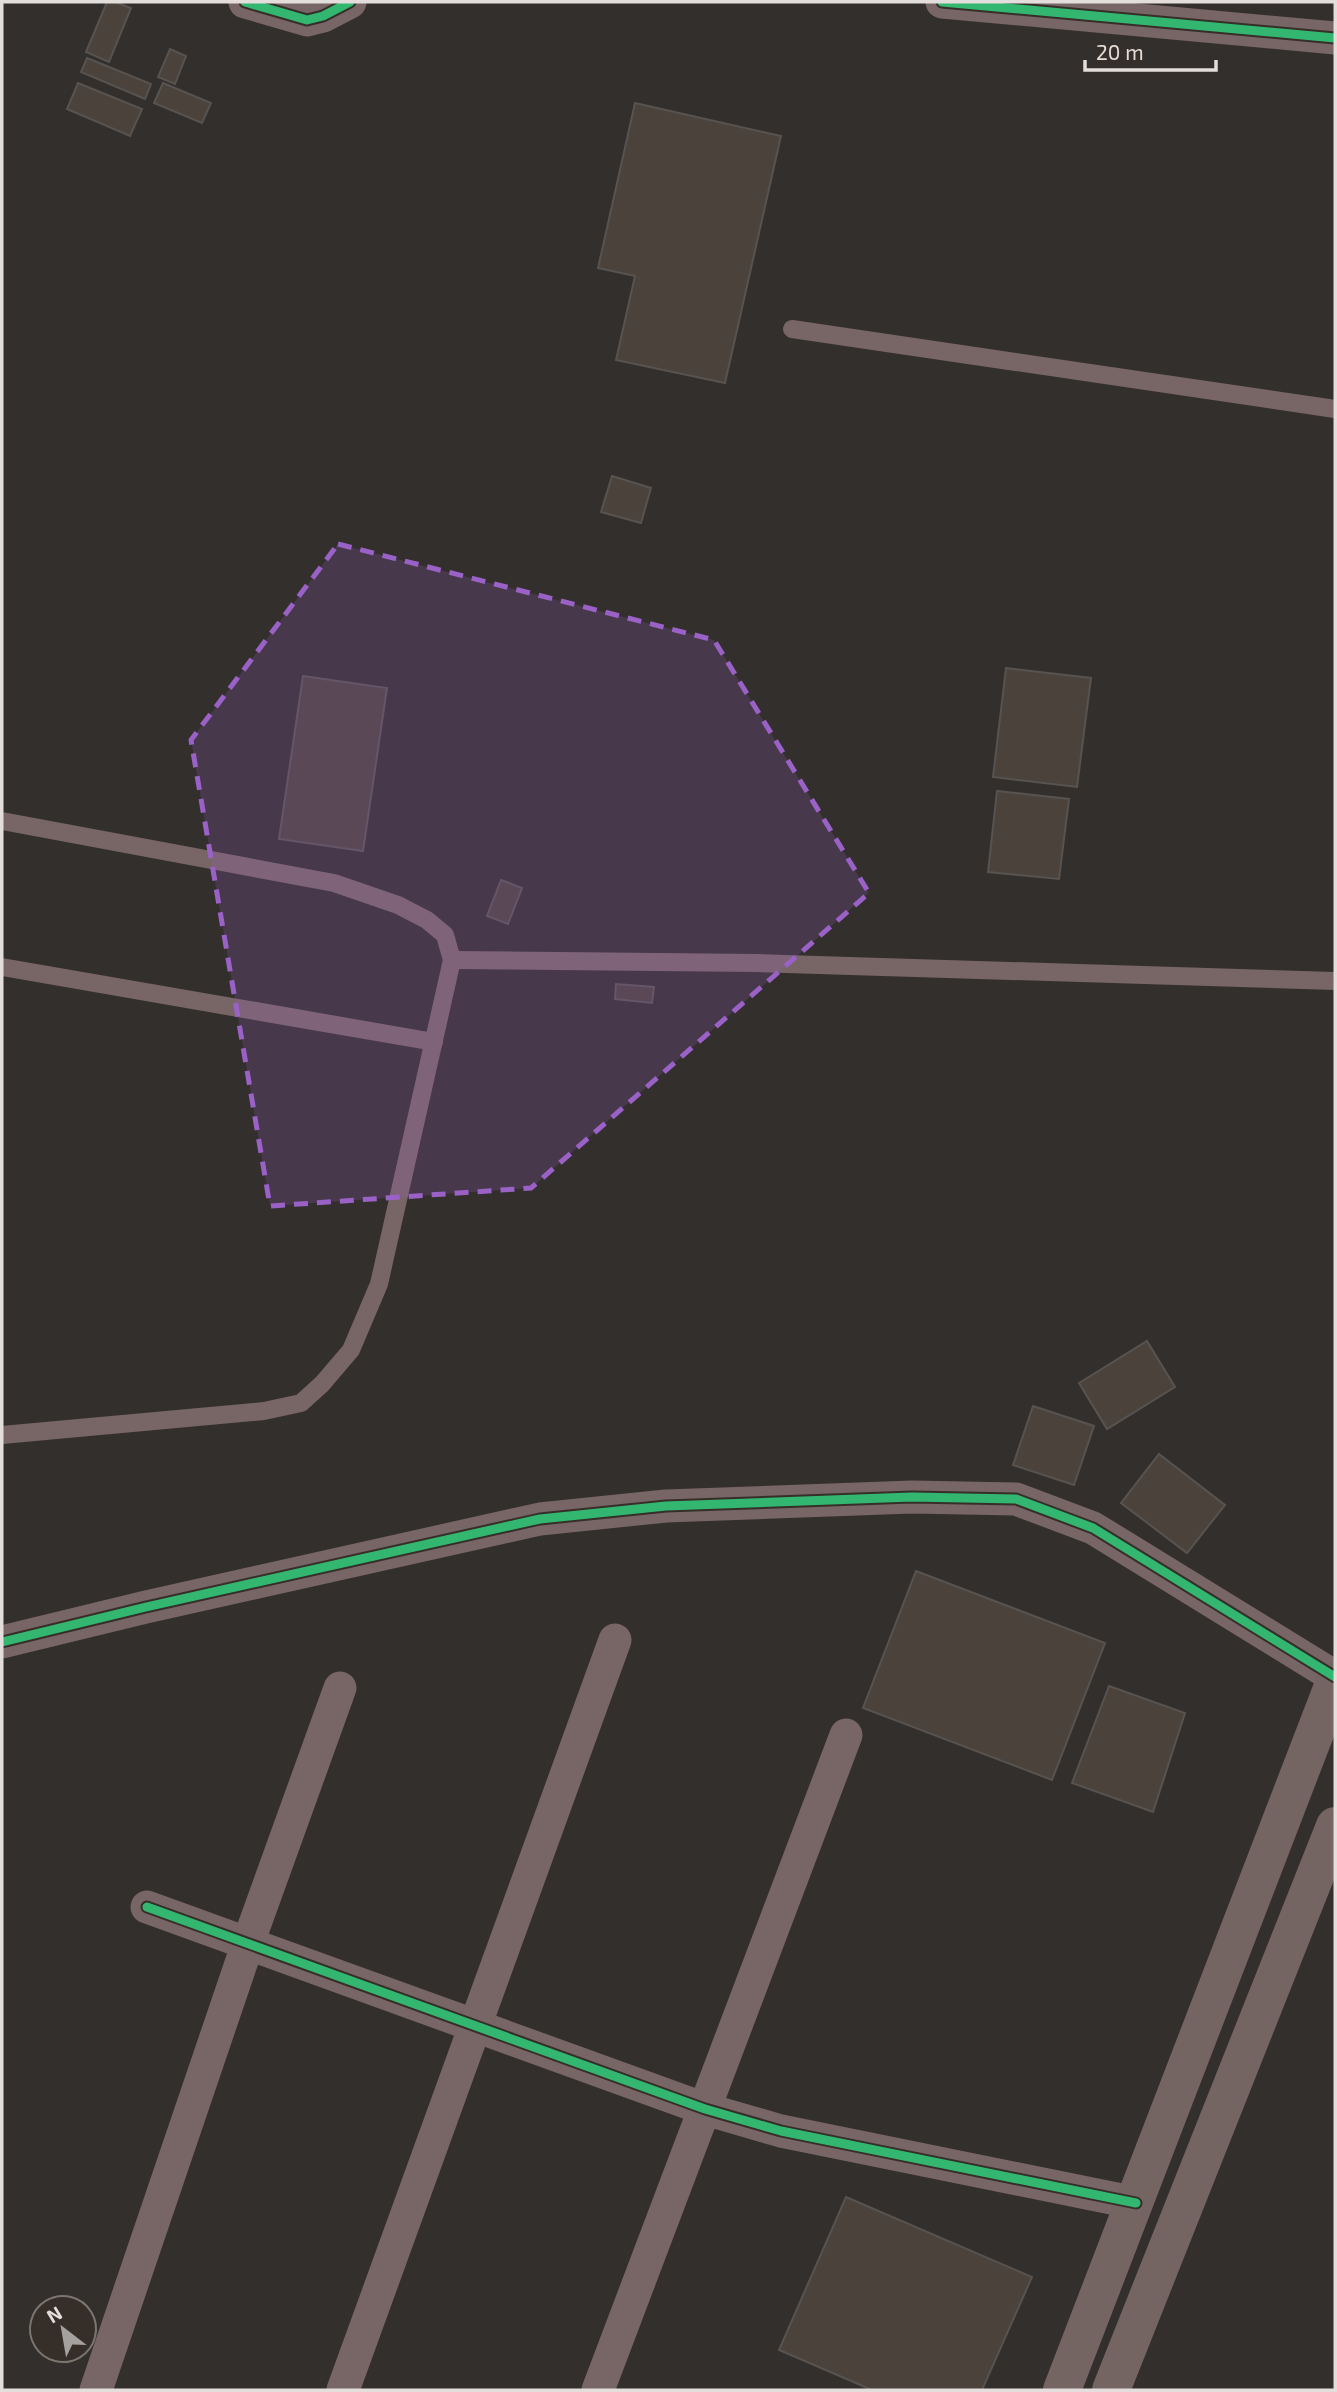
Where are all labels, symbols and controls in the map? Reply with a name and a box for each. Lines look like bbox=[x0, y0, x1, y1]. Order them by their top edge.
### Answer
scale bar bbox=[1085, 28, 1216, 72]
text: 20 m bbox=[1096, 39, 1144, 64]
north arrow bbox=[28, 2294, 98, 2364]
text: N bbox=[42, 2301, 66, 2327]

